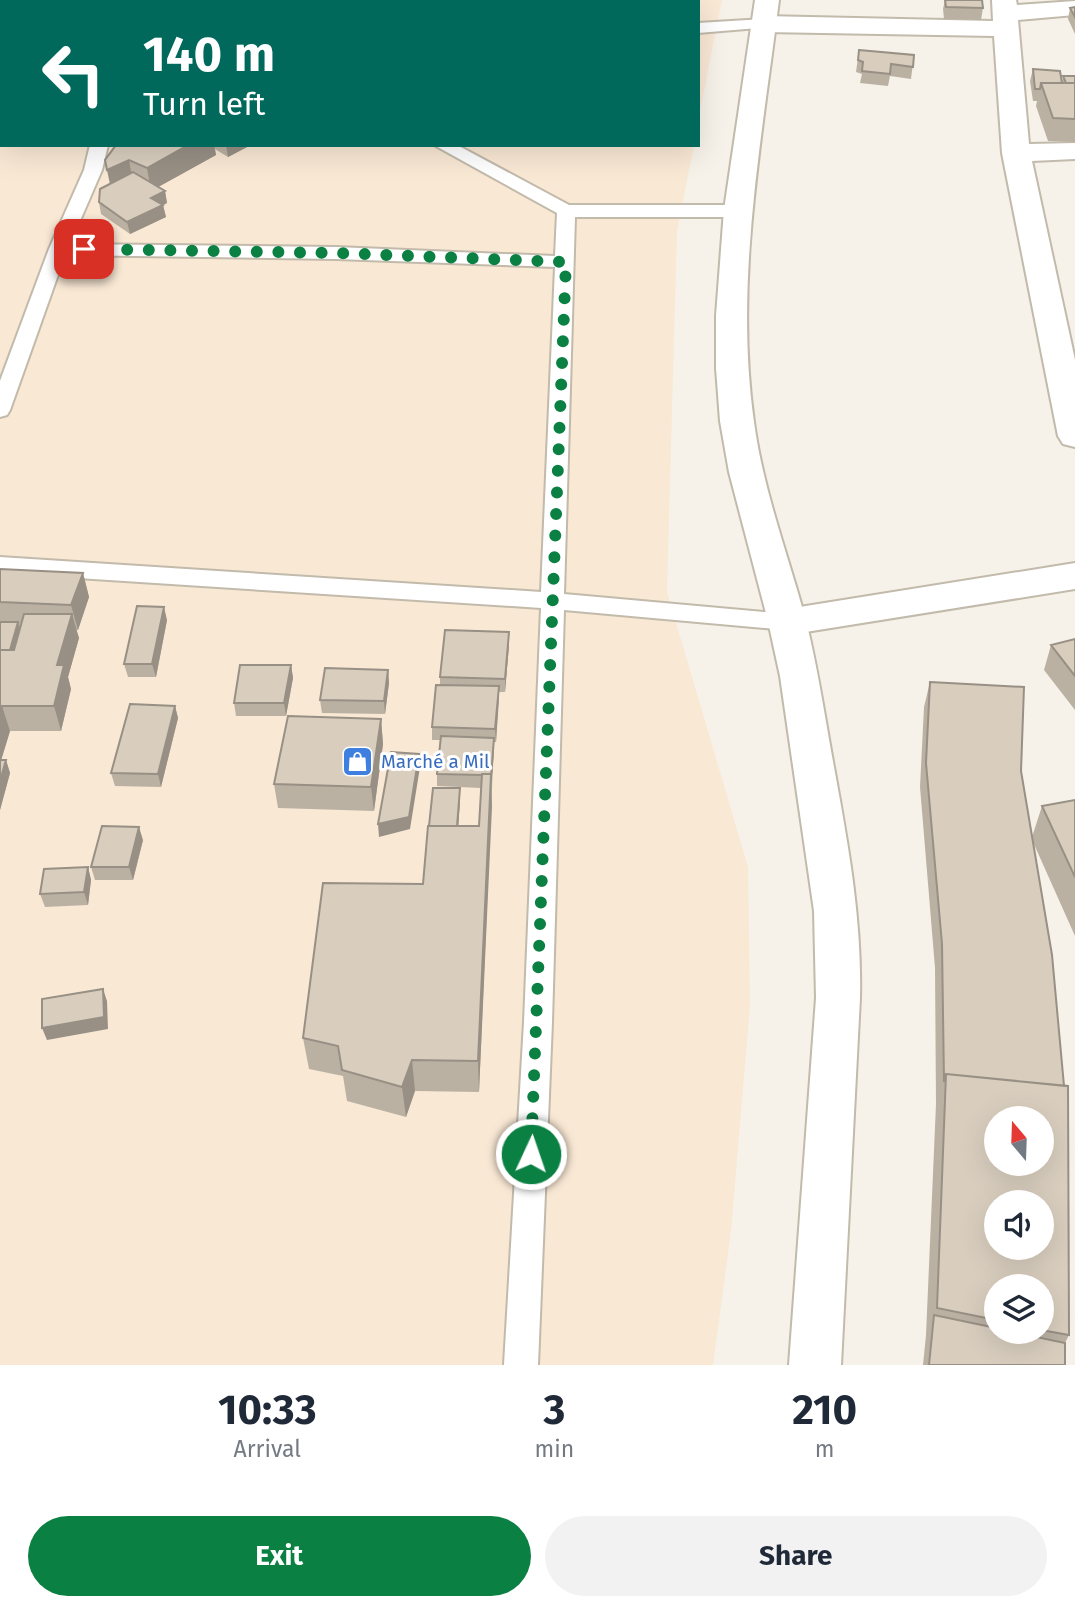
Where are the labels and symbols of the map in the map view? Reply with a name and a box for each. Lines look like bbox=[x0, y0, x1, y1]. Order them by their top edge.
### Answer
pin bbox=[54, 219, 114, 279]
shop icon: Marché a Mil bbox=[341, 744, 375, 778]
place label: Marché a Mil bbox=[381, 750, 490, 773]
north arrow bbox=[984, 1106, 1054, 1176]
position arrow bbox=[494, 1117, 568, 1191]

